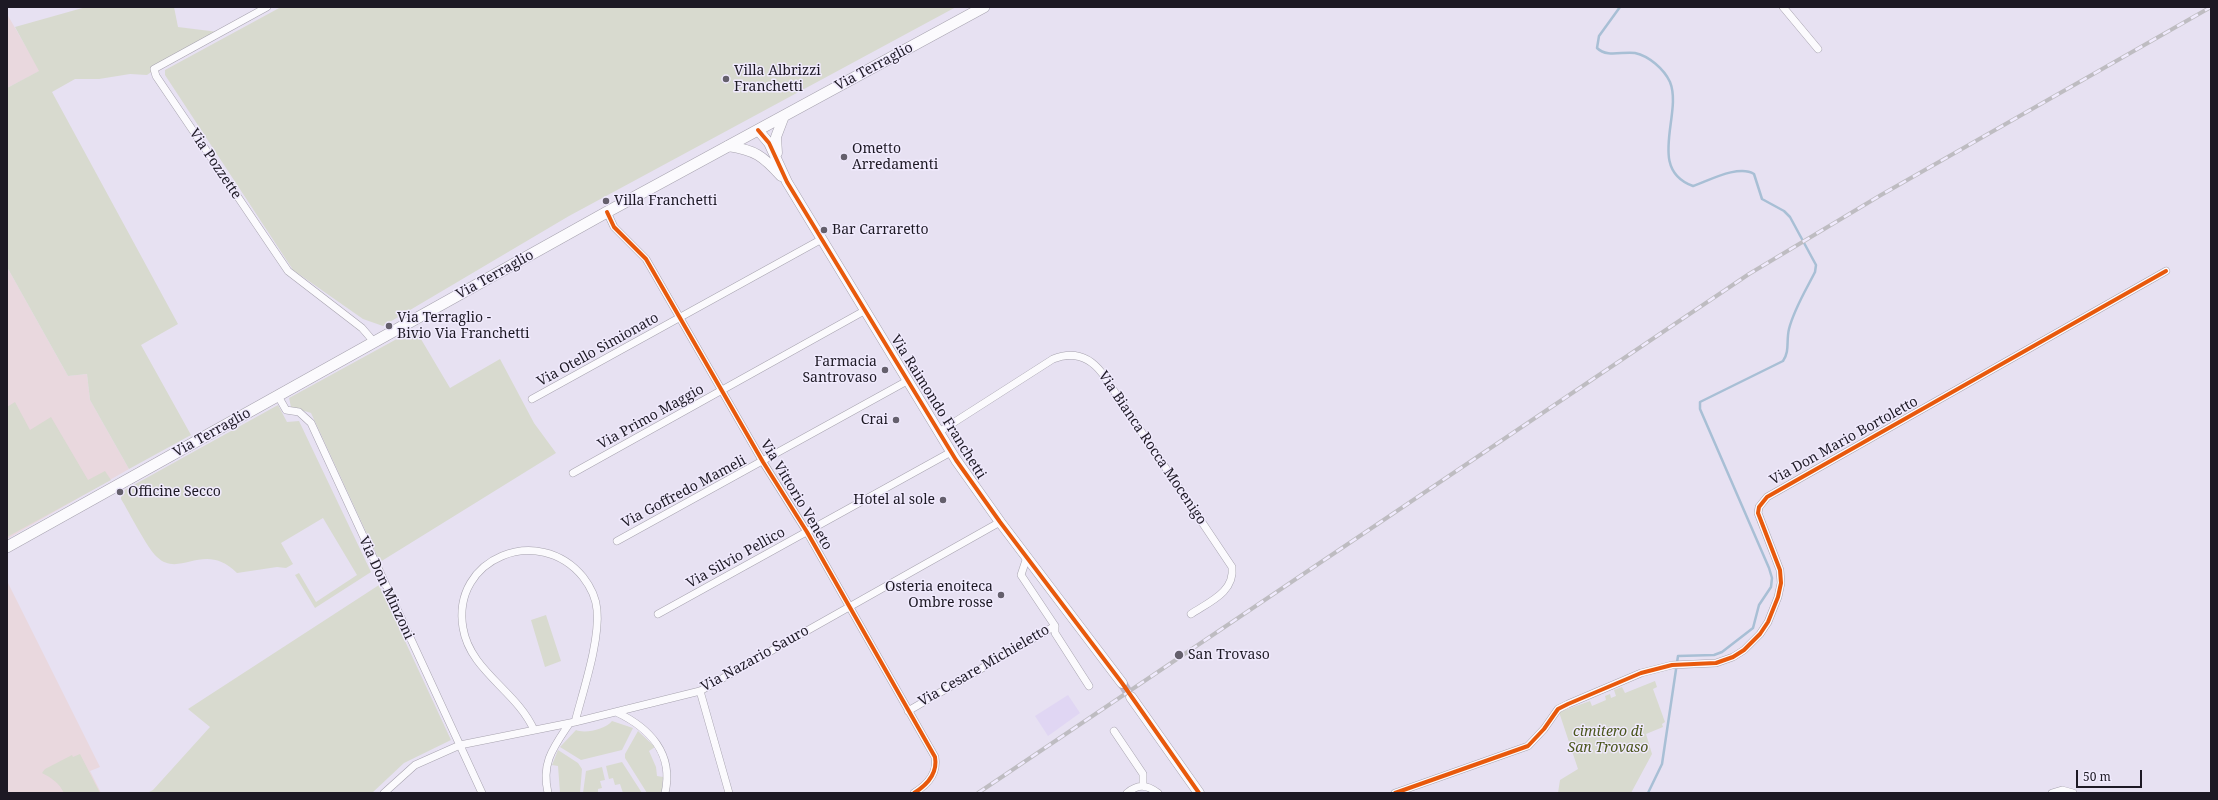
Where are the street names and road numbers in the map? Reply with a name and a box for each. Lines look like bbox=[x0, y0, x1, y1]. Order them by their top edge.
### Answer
street label: Via Terraglio bbox=[832, 39, 916, 95]
street label: Via Pozzette bbox=[185, 126, 245, 202]
street label: Via Terraglio bbox=[453, 247, 537, 303]
street label: Via Otello Simionato bbox=[534, 310, 662, 390]
street label: Via Raimondo Franchetti bbox=[887, 332, 989, 482]
street label: Via Bianca Rocca Mocenigo bbox=[1094, 368, 1210, 528]
street label: Via Primo Maggio bbox=[595, 381, 707, 453]
street label: Via Don Mario Bortoletto bbox=[1767, 393, 1921, 489]
street label: Via Terraglio bbox=[170, 405, 254, 461]
street label: Via Vittorio Veneto bbox=[756, 437, 836, 553]
street label: Via Goffredo Mameli bbox=[619, 452, 749, 532]
street label: Via Silvio Pellico bbox=[684, 524, 788, 592]
street label: Via Don Minzoni bbox=[355, 534, 417, 642]
street label: Via Nazario Sauro bbox=[698, 622, 812, 696]
street label: Via Cesare Michieletto bbox=[915, 622, 1053, 710]

